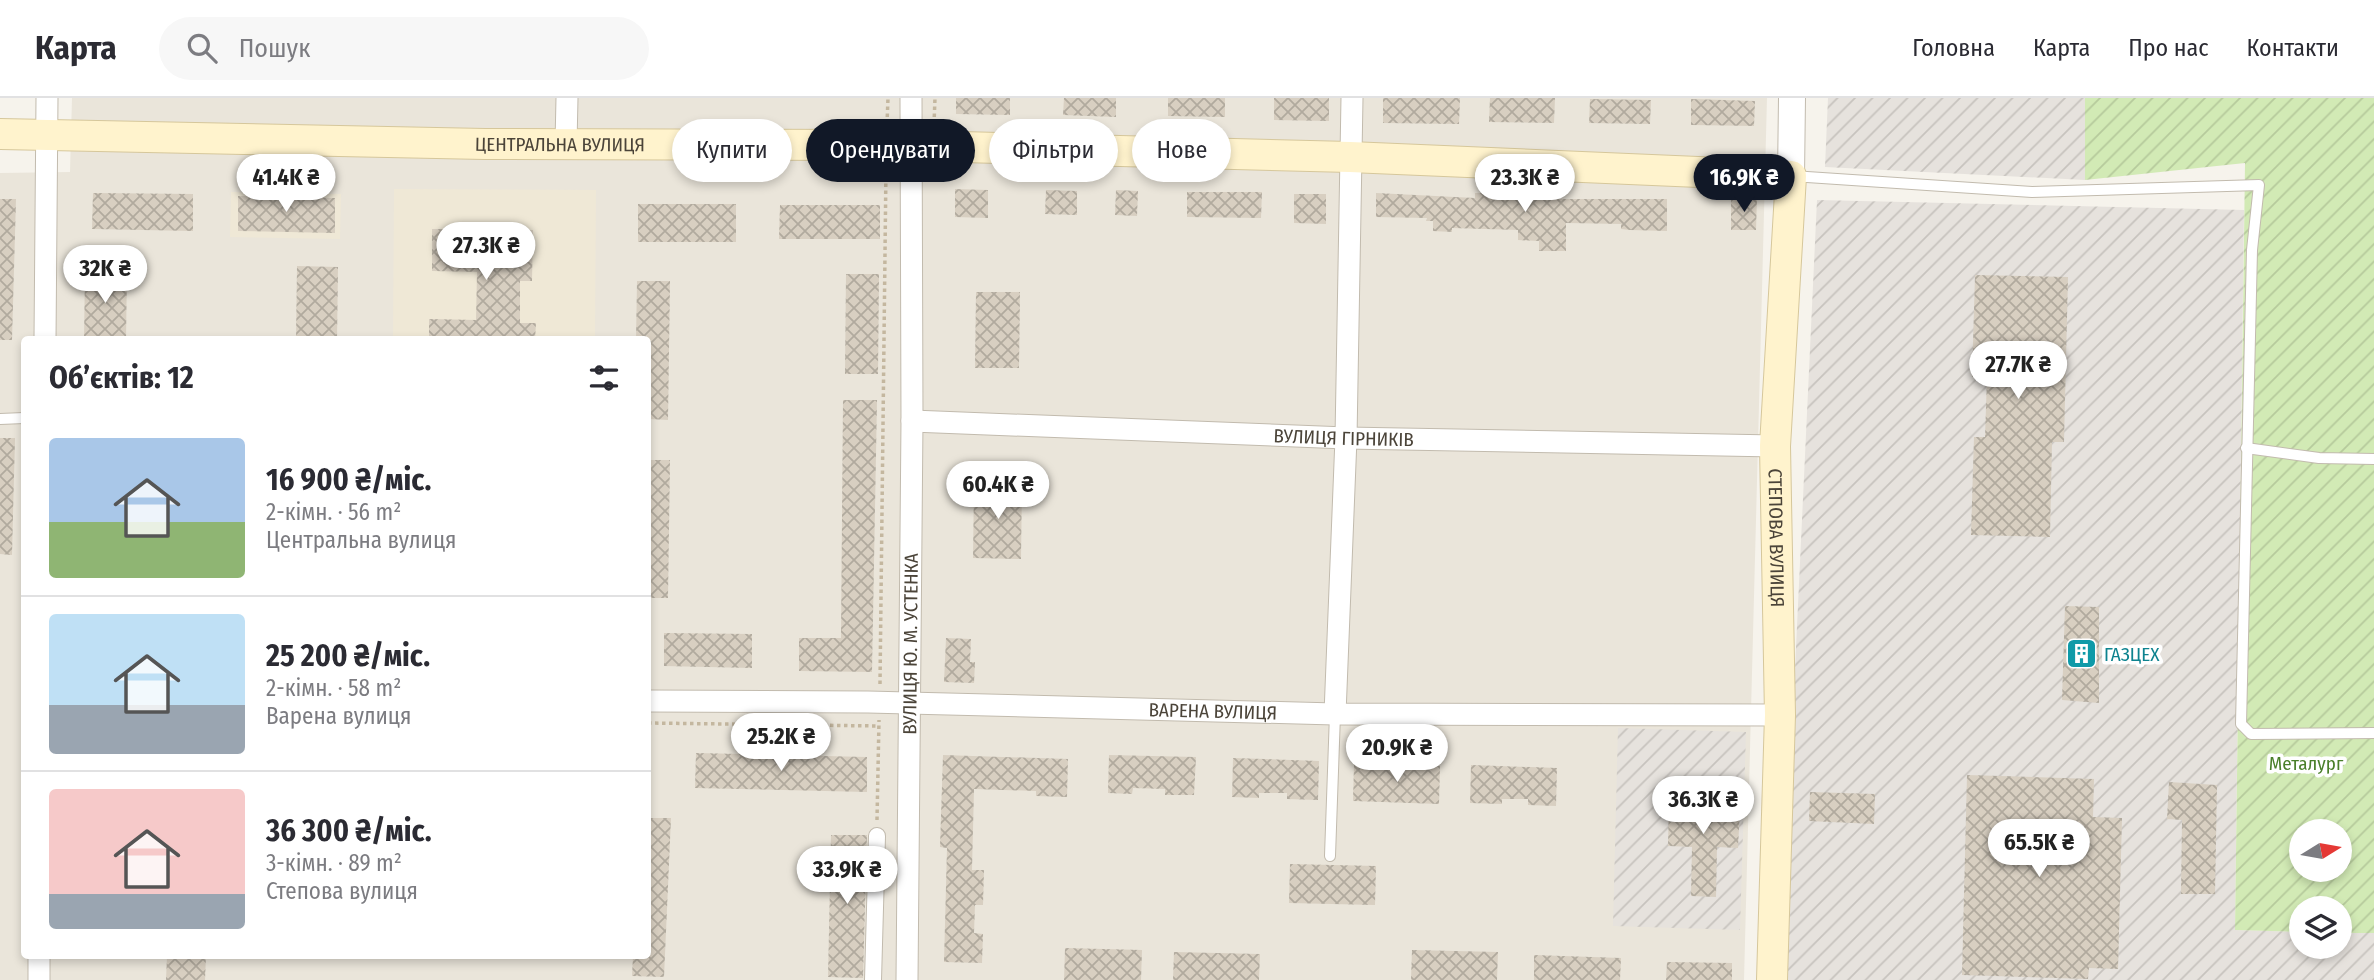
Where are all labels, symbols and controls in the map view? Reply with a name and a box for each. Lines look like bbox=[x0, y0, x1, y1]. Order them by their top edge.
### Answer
search box bbox=[159, 17, 649, 80]
text: Карта bbox=[35, 28, 117, 68]
icon: search bbox=[183, 29, 221, 67]
text: Пошук bbox=[239, 33, 310, 64]
text: Головна bbox=[1912, 34, 1995, 62]
text: Карта bbox=[2033, 34, 2090, 62]
text: Про нас bbox=[2128, 34, 2209, 62]
text: Контакти bbox=[2247, 34, 2339, 62]
chip: Купити bbox=[672, 119, 792, 182]
chip: Орендувати bbox=[806, 119, 975, 182]
chip: Фільтри bbox=[989, 119, 1118, 182]
chip: Нове bbox=[1132, 119, 1231, 182]
street label: ЦЕНТРАЛЬНА ВУЛИЦЯ bbox=[475, 132, 645, 156]
pin: 41.4K ₴ bbox=[221, 155, 351, 214]
pin: 23.3K ₴ bbox=[1460, 155, 1590, 214]
pin: 16.9K ₴ bbox=[1679, 155, 1809, 214]
text: 41.4K ₴ bbox=[253, 163, 319, 191]
text: 23.3K ₴ bbox=[1491, 163, 1559, 191]
text: 16.9K ₴ bbox=[1710, 163, 1778, 191]
pin: 27.3K ₴ bbox=[421, 222, 551, 282]
text: 27.3K ₴ bbox=[452, 231, 520, 259]
pin: 32K ₴ bbox=[56, 246, 154, 305]
text: 32K ₴ bbox=[79, 254, 131, 282]
pin: 27.7K ₴ bbox=[1953, 342, 2083, 401]
text: 27.7K ₴ bbox=[1985, 350, 2051, 378]
icon: filters bbox=[585, 359, 623, 397]
text: Об’єктів: 12 bbox=[49, 360, 194, 396]
street label: ВУЛИЦЯ ГІРНИКІВ bbox=[1273, 424, 1414, 451]
text: 16 900 ₴/міс. bbox=[266, 462, 431, 498]
pin: 60.4K ₴ bbox=[933, 462, 1063, 521]
icon: home bbox=[105, 466, 189, 550]
street label: СТЕПОВА ВУЛИЦЯ bbox=[1764, 468, 1789, 607]
text: 60.4K ₴ bbox=[962, 470, 1034, 498]
text: 2-кімн. · 56 m² bbox=[266, 498, 401, 526]
text: Центральна вулиця bbox=[266, 526, 457, 554]
street label: ВУЛИЦЯ Ю. М. УСТЕНКА bbox=[898, 553, 922, 735]
building icon: ГАЗЦЕХ bbox=[2064, 637, 2098, 671]
text: 25 200 ₴/міс. bbox=[266, 638, 430, 674]
icon: home bbox=[105, 642, 189, 726]
place label: ГАЗЦЕХ bbox=[2104, 643, 2160, 666]
text: 2-кімн. · 58 m² bbox=[266, 674, 401, 702]
street label: ВАРЕНА ВУЛИЦЯ bbox=[1148, 698, 1277, 724]
text: Варена вулиця bbox=[266, 702, 411, 730]
pin: 25.2K ₴ bbox=[716, 714, 846, 773]
text: 25.2K ₴ bbox=[747, 722, 815, 750]
pin: 20.9K ₴ bbox=[1332, 724, 1462, 784]
text: 20.9K ₴ bbox=[1362, 733, 1432, 761]
park label: Металург bbox=[2269, 752, 2344, 775]
pin: 36.3K ₴ bbox=[1638, 776, 1768, 836]
text: 36.3K ₴ bbox=[1668, 785, 1738, 813]
text: 36 300 ₴/міс. bbox=[266, 813, 432, 849]
icon: home bbox=[105, 817, 189, 901]
north arrow bbox=[2289, 819, 2352, 882]
map controls bbox=[2289, 819, 2352, 959]
pin: 65.5K ₴ bbox=[1974, 820, 2104, 879]
text: 65.5K ₴ bbox=[2004, 828, 2074, 856]
pin: 33.9K ₴ bbox=[782, 846, 912, 906]
text: 3-кімн. · 89 m² bbox=[266, 849, 402, 877]
text: 33.9K ₴ bbox=[813, 855, 881, 883]
text: Степова вулиця bbox=[266, 877, 418, 905]
button: layers bbox=[2289, 896, 2352, 959]

